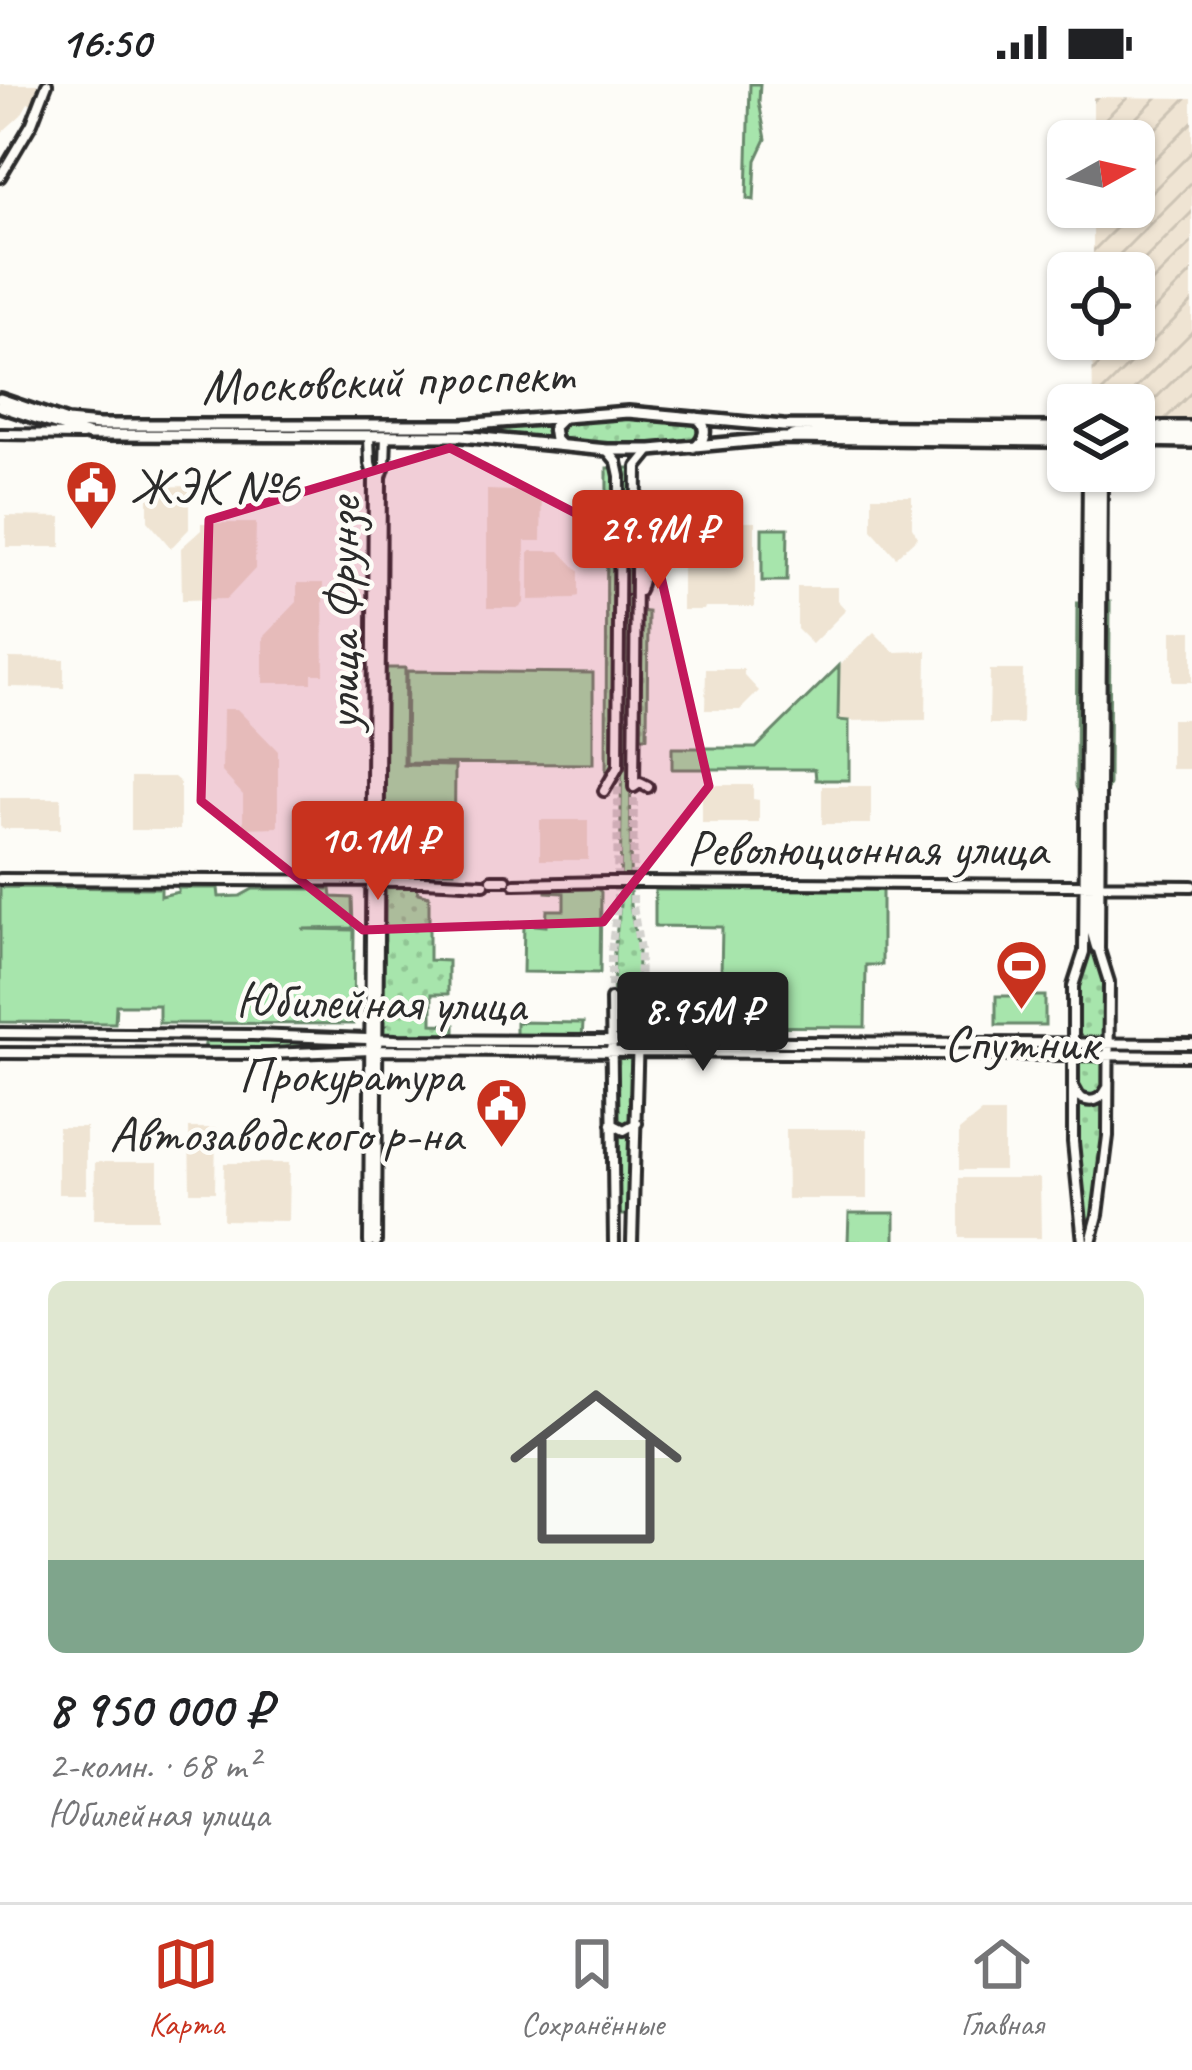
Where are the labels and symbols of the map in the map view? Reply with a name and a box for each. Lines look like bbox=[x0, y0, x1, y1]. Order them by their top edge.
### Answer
north arrow bbox=[1047, 120, 1155, 228]
street label: Московский проспект bbox=[200, 341, 577, 418]
place label: ЖЭК №6 bbox=[130, 454, 302, 518]
public building icon: ЖЭК №6 bbox=[63, 458, 119, 532]
pin: 29.9M ₽ bbox=[547, 490, 769, 592]
street label: улица Фрунзе bbox=[310, 494, 374, 734]
pin: 10.1M ₽ bbox=[267, 801, 489, 903]
street label: Революционная улица bbox=[687, 816, 1051, 880]
sports icon: Спутник bbox=[993, 937, 1049, 1011]
street label: Юбилейная улица bbox=[236, 967, 530, 1037]
pin: 8.95M ₽ bbox=[592, 972, 814, 1074]
place label: Спутник bbox=[944, 1011, 1102, 1075]
place label: Прокуратура Автозаводского р-на bbox=[109, 1043, 467, 1166]
public building icon: Прокуратура Автозаводского р-на bbox=[474, 1076, 530, 1150]

